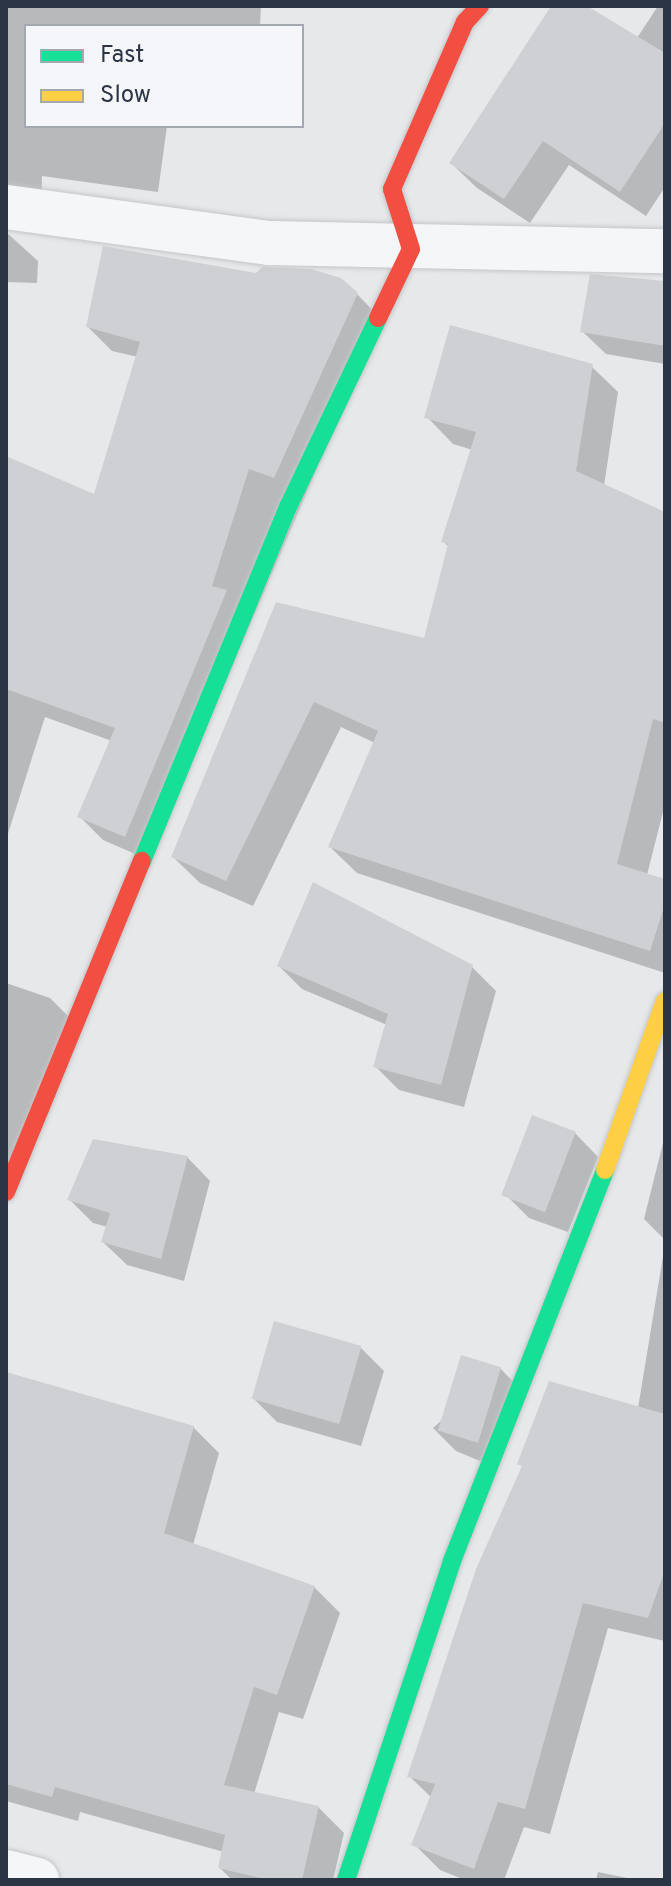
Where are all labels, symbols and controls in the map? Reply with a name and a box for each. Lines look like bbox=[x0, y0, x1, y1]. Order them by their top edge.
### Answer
legend bbox=[24, 24, 304, 128]
text: Fast bbox=[100, 41, 144, 71]
text: Slow bbox=[100, 81, 151, 111]

